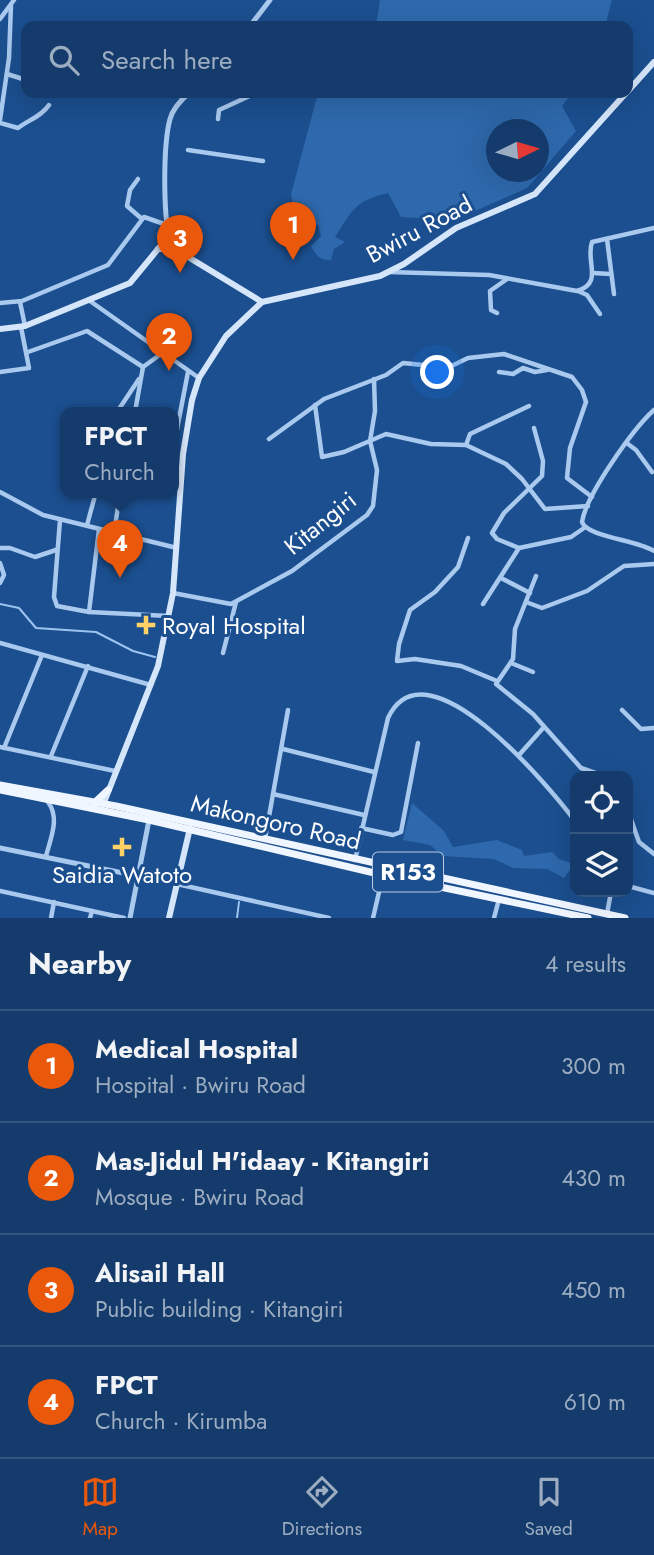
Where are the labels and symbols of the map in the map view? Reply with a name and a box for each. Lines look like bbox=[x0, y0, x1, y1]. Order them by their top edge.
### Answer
north arrow bbox=[486, 119, 549, 182]
street label: Bwiru Road bbox=[360, 186, 478, 272]
pin: 1 bbox=[270, 202, 316, 260]
pin: 3 bbox=[157, 215, 203, 273]
pin: 2 bbox=[146, 313, 192, 371]
your location bbox=[420, 355, 454, 389]
street label: Kitangiri bbox=[276, 483, 364, 563]
pin: 4 bbox=[97, 520, 143, 578]
place label: Royal Hospital bbox=[162, 608, 306, 643]
marker: Royal Hospital bbox=[136, 615, 156, 635]
street label: Makongoro Road bbox=[187, 785, 365, 859]
marker: Saidia Watoto bbox=[112, 837, 132, 857]
road number: R153 bbox=[373, 852, 443, 892]
place label: Saidia Watoto bbox=[52, 857, 192, 892]

